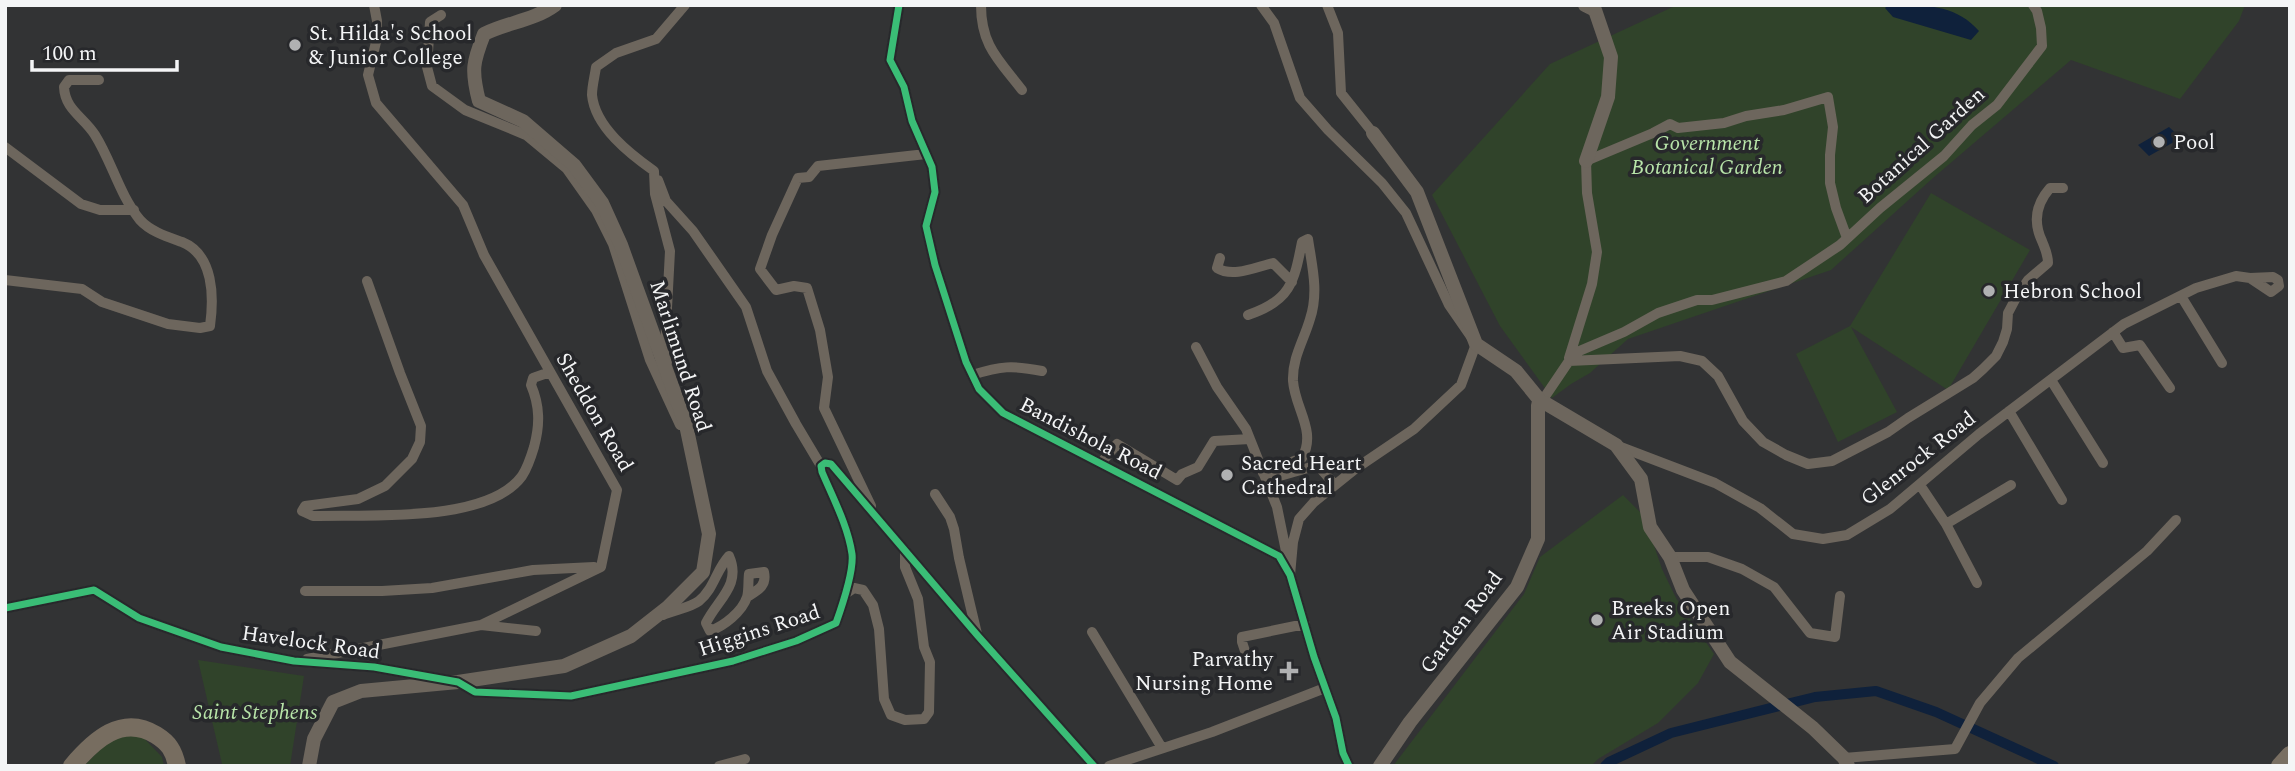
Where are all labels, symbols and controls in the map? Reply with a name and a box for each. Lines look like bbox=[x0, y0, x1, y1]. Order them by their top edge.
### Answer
place label: St. Hilda's School & Junior College bbox=[309, 18, 472, 74]
scale bar bbox=[32, 28, 177, 72]
marker: St. Hilda's School & Junior College bbox=[287, 37, 303, 53]
text: 100 m bbox=[42, 38, 97, 70]
street label: Botanical Garden bbox=[1851, 80, 1993, 212]
place label: Pool bbox=[2173, 127, 2215, 159]
park label: Government Botanical Garden bbox=[1631, 128, 1783, 184]
marker: Pool bbox=[2151, 134, 2167, 150]
street label: Marlimund Road bbox=[640, 276, 720, 436]
place label: Hebron School bbox=[2003, 276, 2142, 308]
marker: Hebron School bbox=[1981, 283, 1997, 299]
street label: Sheddon Road bbox=[547, 347, 641, 478]
street label: Bandishola Road bbox=[1014, 389, 1167, 489]
street label: Glenrock Road bbox=[1854, 403, 1983, 514]
place label: Sacred Heart Cathedral bbox=[1241, 448, 1362, 504]
marker: Sacred Heart Cathedral bbox=[1219, 467, 1235, 483]
street label: Garden Road bbox=[1412, 564, 1511, 681]
place label: Breeks Open Air Stadium bbox=[1611, 593, 1730, 649]
street label: Higgins Road bbox=[694, 596, 824, 666]
marker: Breeks Open Air Stadium bbox=[1589, 612, 1605, 628]
street label: Havelock Road bbox=[240, 617, 382, 669]
place label: Parvathy Nursing Home bbox=[1135, 644, 1274, 700]
marker: Parvathy Nursing Home bbox=[1279, 661, 1299, 681]
park label: Saint Stephens bbox=[193, 697, 318, 729]

